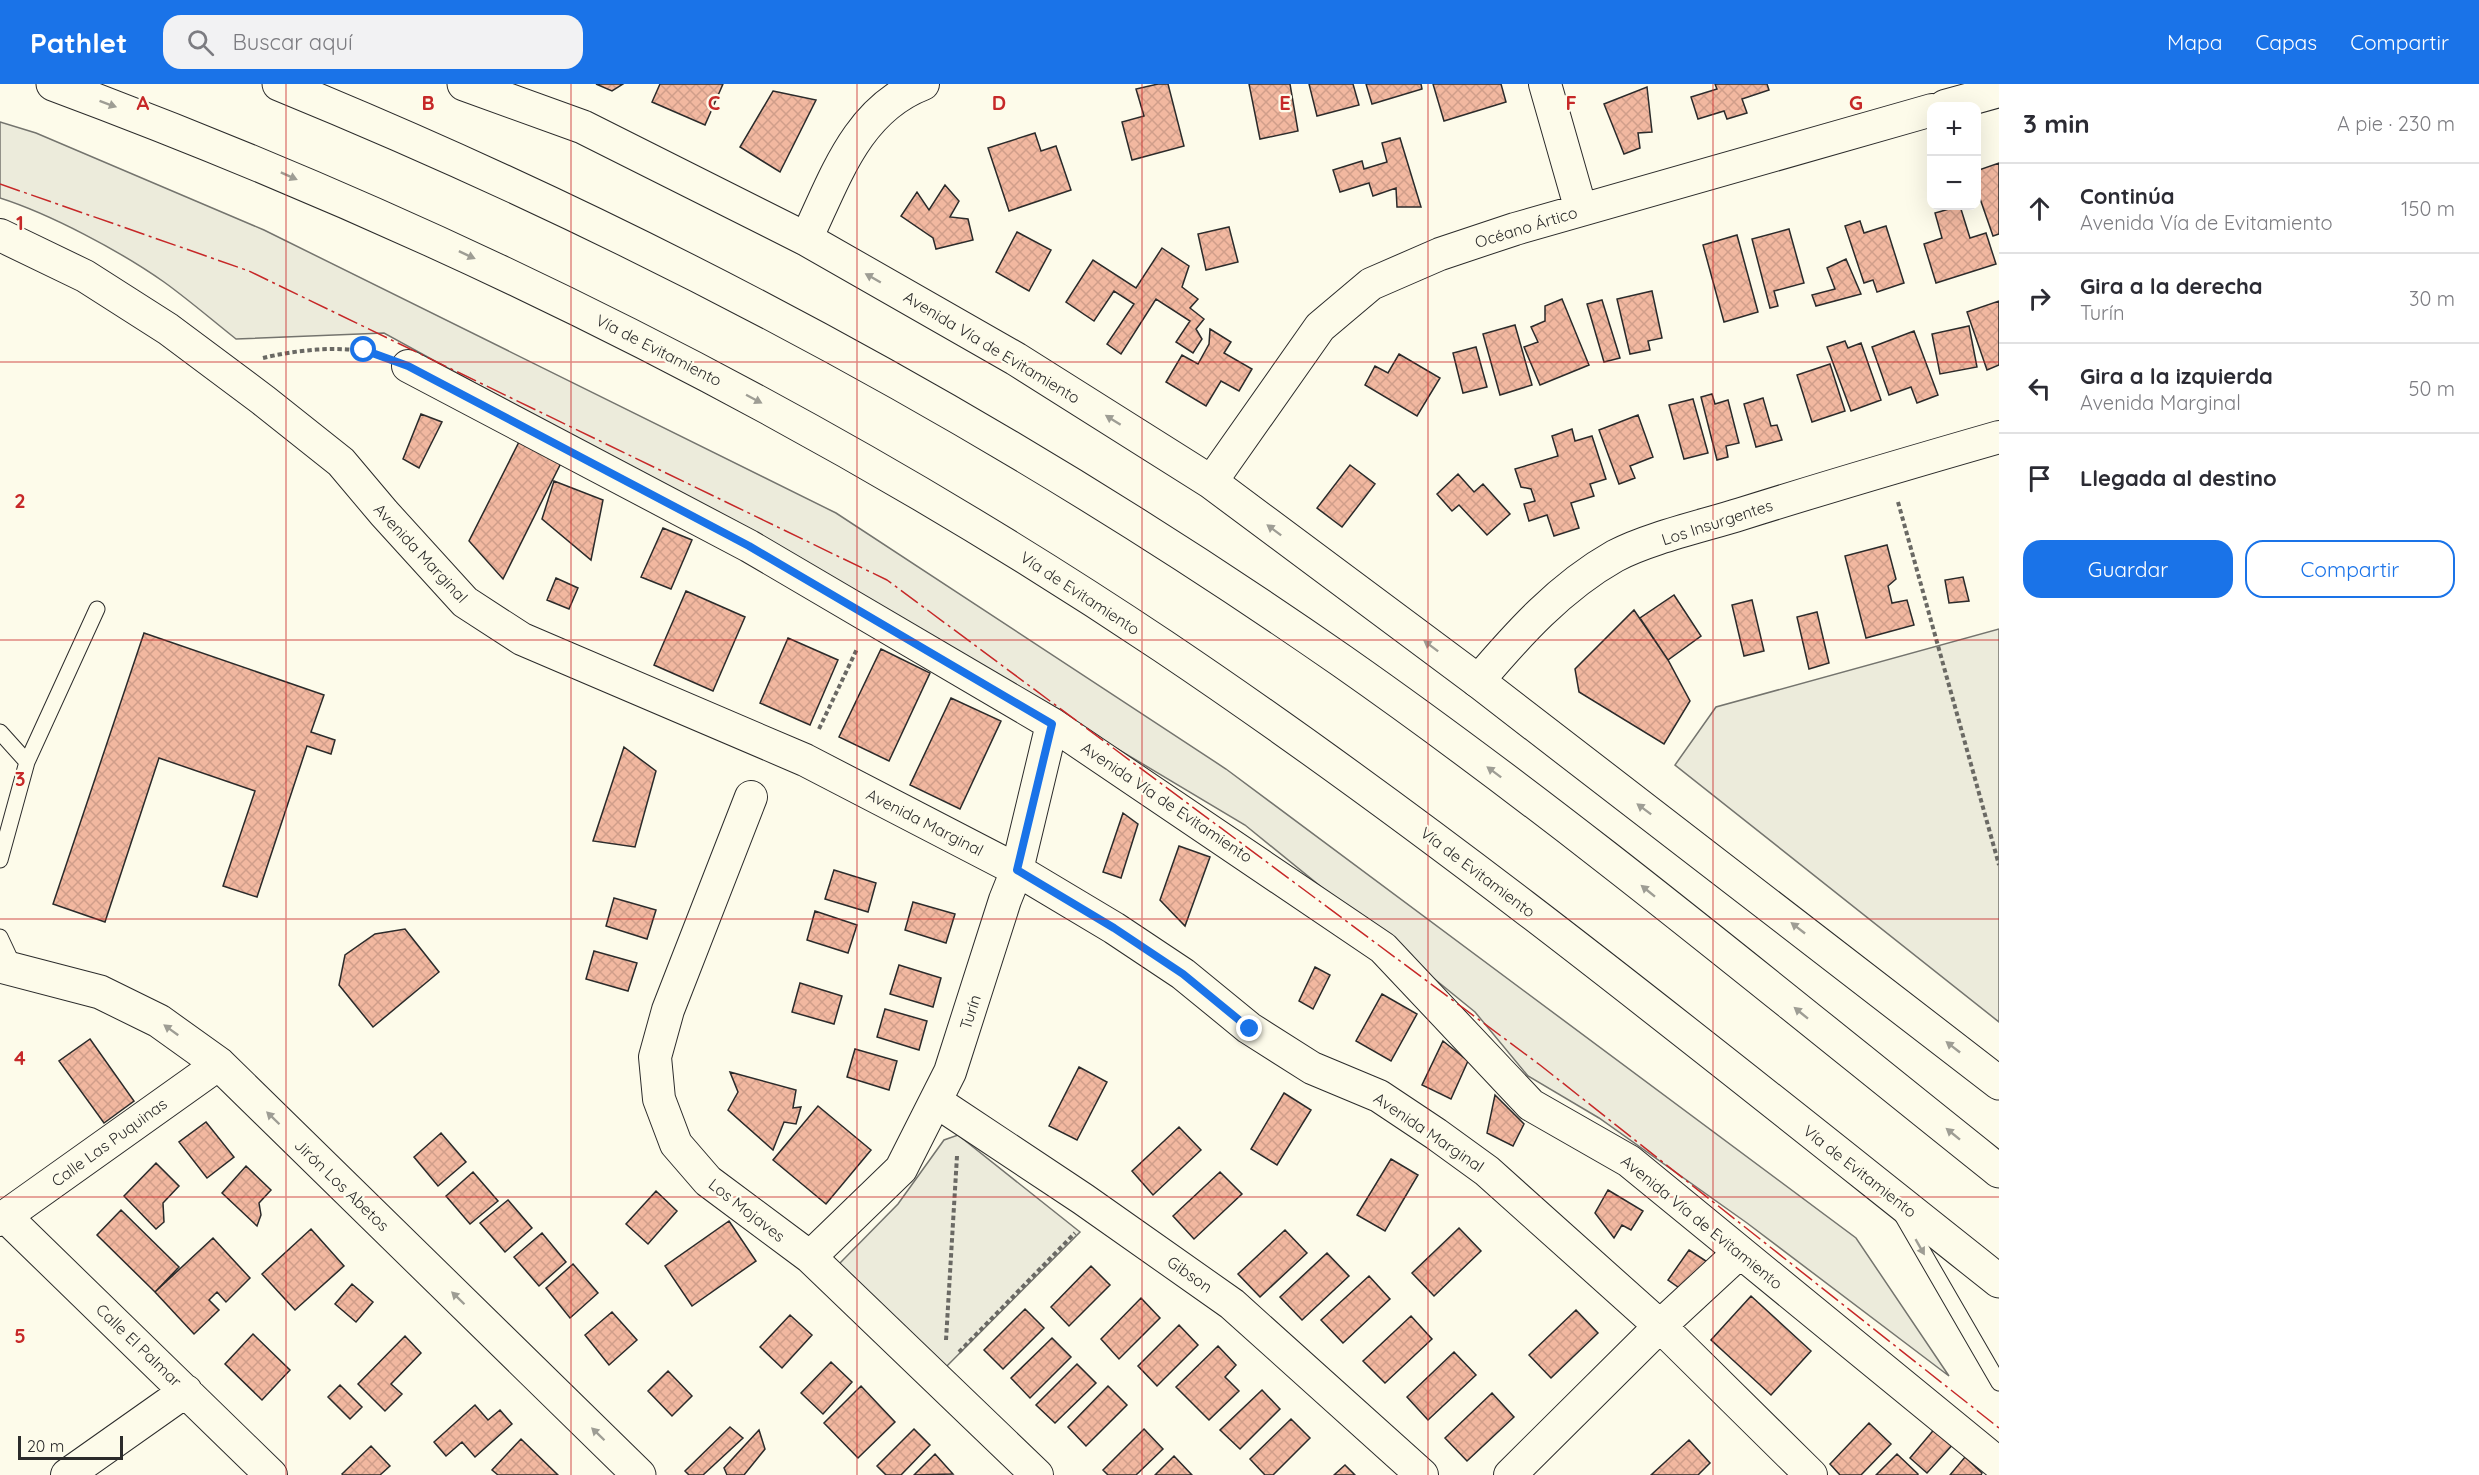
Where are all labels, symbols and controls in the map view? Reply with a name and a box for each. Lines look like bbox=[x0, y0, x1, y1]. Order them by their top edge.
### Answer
search box bbox=[163, 15, 583, 69]
text: Pathlet bbox=[30, 25, 127, 60]
icon: search bbox=[184, 26, 217, 59]
text: Buscar aquí bbox=[232, 28, 353, 56]
text: Mapa bbox=[2167, 29, 2222, 55]
text: Capas bbox=[2255, 29, 2317, 55]
text: Compartir bbox=[2350, 29, 2449, 55]
text: A bbox=[137, 90, 150, 115]
text: B bbox=[421, 90, 435, 115]
text: C bbox=[708, 90, 721, 115]
text: D bbox=[992, 90, 1006, 115]
text: E bbox=[1279, 90, 1291, 115]
text: F bbox=[1565, 90, 1577, 115]
text: G bbox=[1849, 90, 1863, 115]
one-way arrow bbox=[99, 100, 117, 110]
map controls bbox=[1927, 102, 1981, 210]
button: + bbox=[1927, 102, 1981, 156]
text: 3 min bbox=[2023, 107, 2090, 140]
text: A pie · 230 m bbox=[2337, 111, 2455, 136]
button: − bbox=[1927, 156, 1981, 210]
one-way arrow bbox=[280, 171, 298, 181]
text: Continúa bbox=[2080, 182, 2175, 210]
icon: ahead bbox=[2023, 192, 2056, 225]
text: 150 m bbox=[2401, 196, 2455, 221]
street label: Océano Ártico bbox=[1472, 202, 1580, 252]
text: 1 bbox=[16, 210, 24, 235]
text: Avenida Vía de Evitamiento bbox=[2080, 210, 2333, 235]
one-way arrow bbox=[458, 251, 475, 260]
text: Gira a la derecha bbox=[2080, 272, 2263, 300]
one-way arrow bbox=[865, 273, 882, 283]
icon: right bbox=[2023, 282, 2056, 315]
street label: Avenida Vía de Evitamiento bbox=[900, 286, 1084, 408]
text: 30 m bbox=[2409, 286, 2455, 311]
text: Turín bbox=[2080, 300, 2125, 325]
street label: Vía de Evitamiento bbox=[593, 310, 725, 390]
route start bbox=[350, 336, 376, 362]
text: Gira a la izquierda bbox=[2080, 362, 2273, 390]
icon: left bbox=[2023, 372, 2056, 405]
text: 50 m bbox=[2409, 376, 2455, 401]
text: Avenida Marginal bbox=[2080, 390, 2241, 415]
one-way arrow bbox=[746, 394, 763, 404]
one-way arrow bbox=[1105, 415, 1121, 426]
icon: arrive bbox=[2023, 462, 2056, 495]
text: Llegada al destino bbox=[2080, 464, 2277, 492]
text: 2 bbox=[14, 488, 26, 513]
street label: Los Insurgentes bbox=[1659, 495, 1775, 549]
street label: Avenida Marginal bbox=[370, 499, 472, 607]
one-way arrow bbox=[1267, 524, 1282, 536]
button: Guardar bbox=[2023, 540, 2233, 598]
button: Compartir bbox=[2245, 540, 2455, 598]
street label: Vía de Evitamiento bbox=[1017, 547, 1143, 639]
one-way arrow bbox=[1423, 641, 1438, 653]
street label: Avenida Vía de Evitamiento bbox=[1078, 737, 1256, 867]
text: 3 bbox=[15, 766, 25, 791]
one-way arrow bbox=[1487, 766, 1503, 778]
street label: Avenida Marginal bbox=[863, 784, 987, 860]
one-way arrow bbox=[1636, 803, 1652, 815]
street label: Vía de Evitamiento bbox=[1417, 822, 1539, 922]
one-way arrow bbox=[1641, 886, 1656, 898]
one-way arrow bbox=[1791, 922, 1806, 934]
street label: Turín bbox=[955, 992, 985, 1032]
one-way arrow bbox=[1793, 1006, 1809, 1019]
route end bbox=[1236, 1015, 1262, 1041]
one-way arrow bbox=[163, 1025, 179, 1036]
one-way arrow bbox=[1945, 1041, 1960, 1053]
text: 4 bbox=[14, 1045, 26, 1070]
street label: Avenida Marginal bbox=[1370, 1088, 1488, 1176]
street label: Calle Las Puquinas bbox=[47, 1093, 171, 1191]
one-way arrow bbox=[267, 1111, 281, 1125]
street label: Vía de Evitamiento bbox=[1799, 1121, 1921, 1221]
one-way arrow bbox=[1945, 1128, 1961, 1141]
street label: Jirón Los Abetos bbox=[291, 1135, 393, 1235]
street label: Avenida Vía de Evitamiento bbox=[1617, 1151, 1787, 1293]
street label: Los Mojaves bbox=[705, 1174, 789, 1246]
one-way arrow bbox=[1915, 1239, 1926, 1255]
street label: Gibson bbox=[1164, 1251, 1216, 1297]
one-way arrow bbox=[451, 1291, 466, 1305]
street label: Calle El Palmar bbox=[92, 1299, 186, 1391]
text: 5 bbox=[14, 1323, 26, 1348]
one-way arrow bbox=[590, 1427, 605, 1441]
scale bar bbox=[18, 1433, 123, 1460]
text: 20 m bbox=[27, 1436, 64, 1456]

